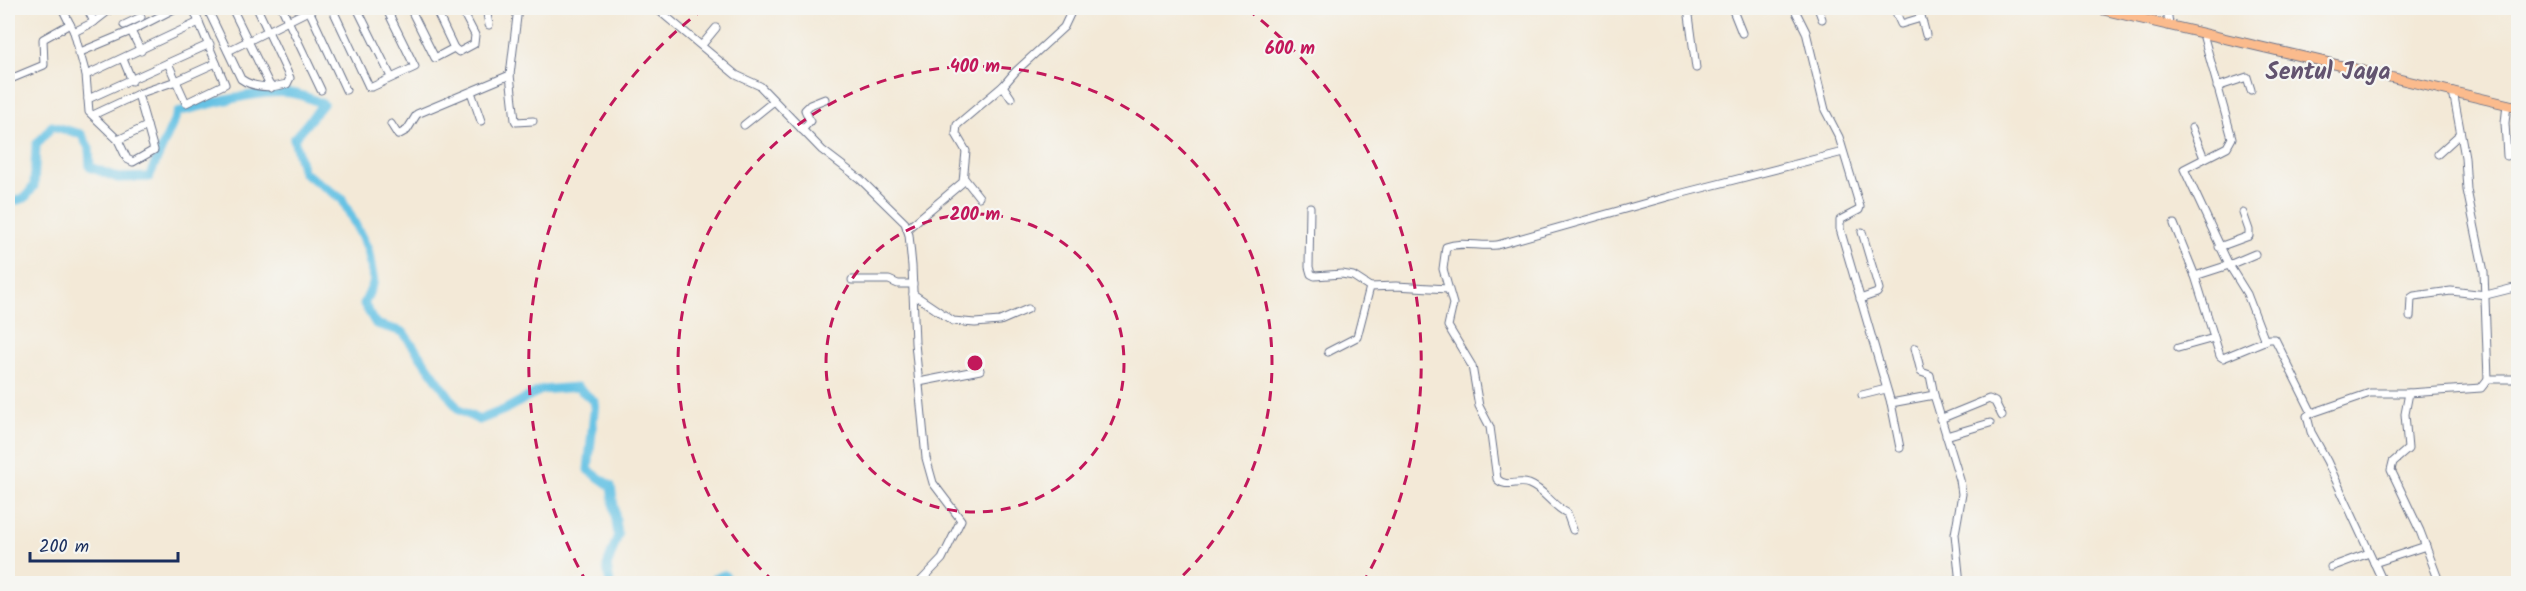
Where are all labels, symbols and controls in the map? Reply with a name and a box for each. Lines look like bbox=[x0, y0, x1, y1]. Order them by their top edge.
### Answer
text: 600 m bbox=[1265, 35, 1315, 64]
text: 400 m bbox=[950, 53, 1000, 82]
district label: Sentul Jaya bbox=[2266, 53, 2391, 92]
text: 200 m bbox=[950, 201, 1001, 230]
centre of rings bbox=[965, 353, 985, 373]
scale bar bbox=[30, 525, 178, 563]
text: 200 m bbox=[39, 533, 89, 562]

